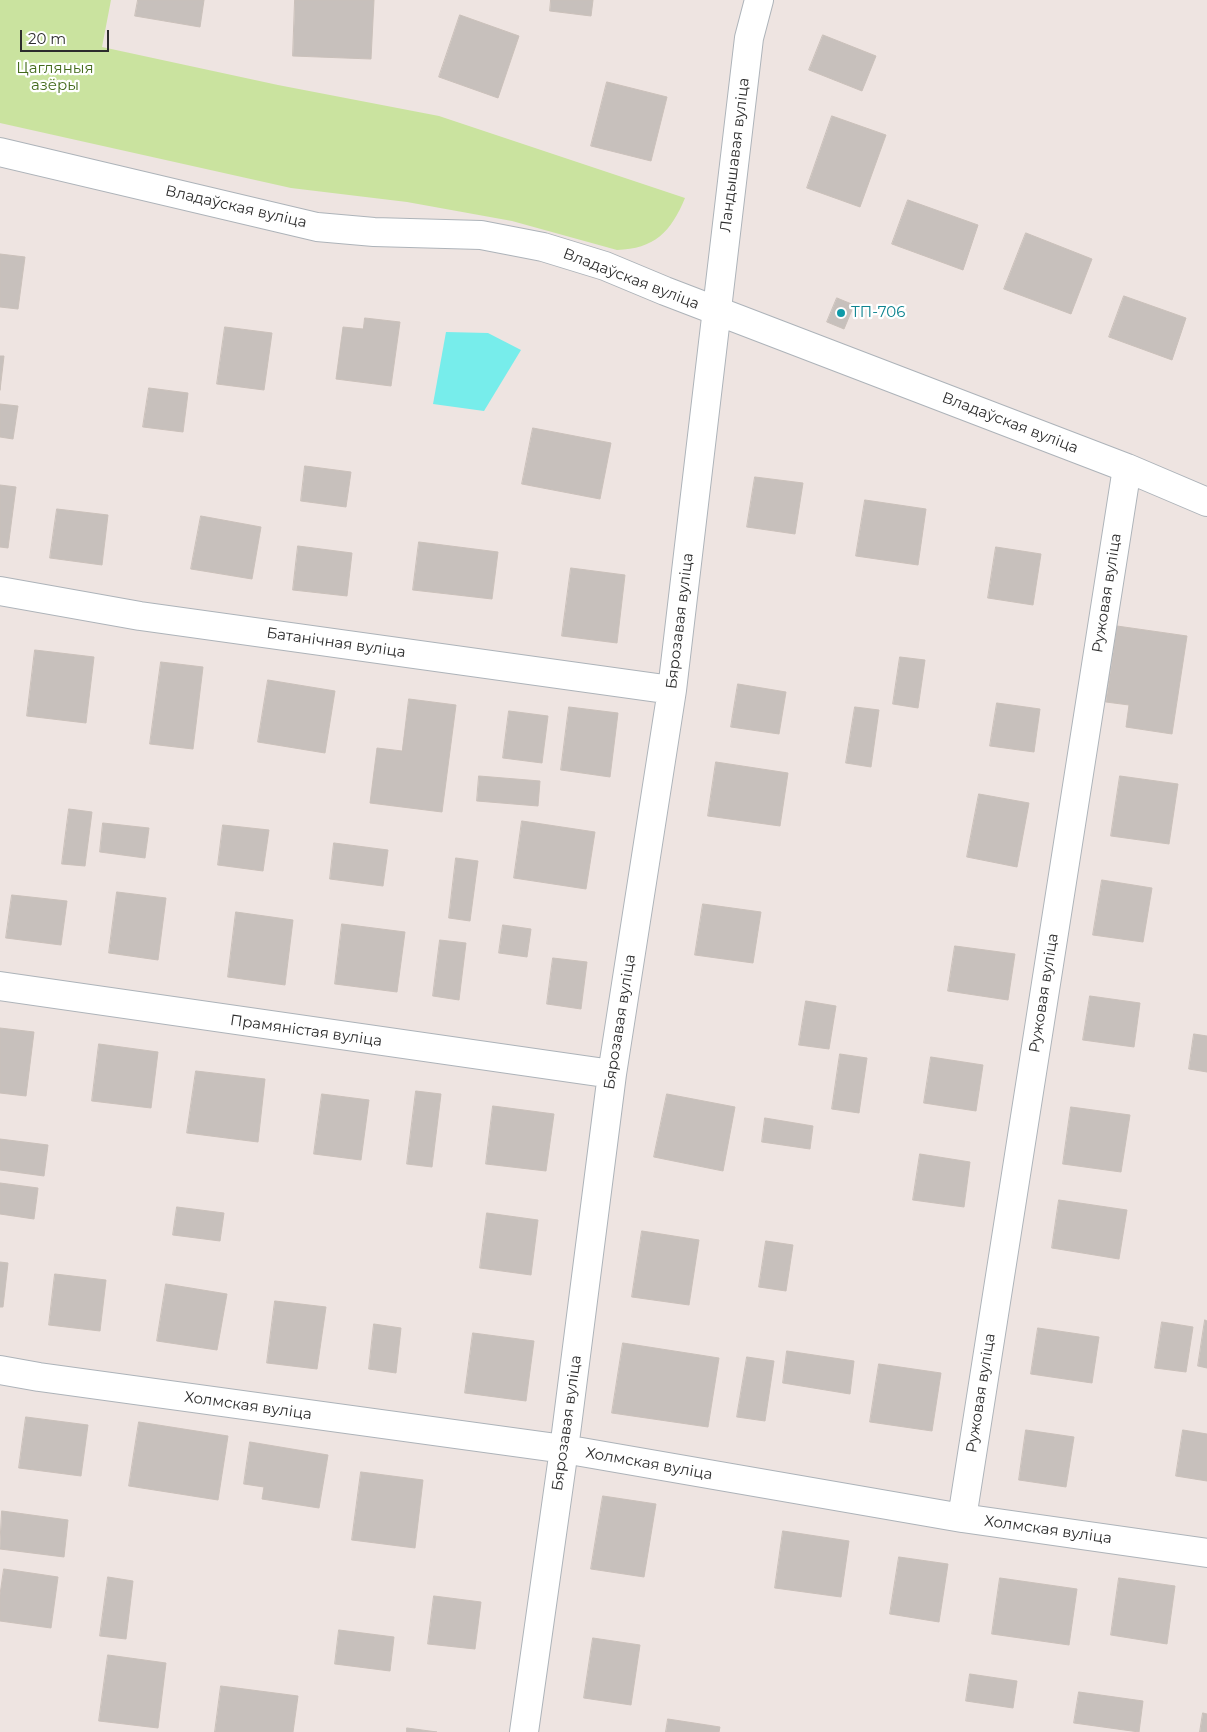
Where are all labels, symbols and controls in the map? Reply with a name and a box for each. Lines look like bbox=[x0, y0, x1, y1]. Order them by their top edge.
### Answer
scale bar bbox=[22, 20, 111, 52]
text: 20 m bbox=[28, 29, 66, 48]
park label: Цагляныя азёры bbox=[16, 60, 94, 95]
street label: Ландышавая вуліца bbox=[717, 77, 753, 233]
street label: Владаўская вуліца bbox=[164, 182, 308, 232]
street label: Владаўская вуліца bbox=[560, 245, 702, 313]
place label: ТП-706 bbox=[851, 304, 905, 322]
marker: ТП-706 bbox=[835, 307, 847, 319]
street label: Владаўская вуліца bbox=[939, 389, 1081, 457]
street label: Ружовая вуліца bbox=[1089, 532, 1125, 654]
street label: Бярозавая вуліца bbox=[663, 552, 697, 690]
street label: Батанічная вуліца bbox=[265, 624, 407, 662]
street label: Ружовая вуліца bbox=[1026, 932, 1062, 1054]
street label: Бярозавая вуліца bbox=[600, 953, 640, 1091]
street label: Прамяністая вуліца bbox=[229, 1011, 383, 1051]
street label: Ружовая вуліца bbox=[963, 1332, 999, 1454]
street label: Бярозавая вуліца bbox=[549, 1354, 585, 1492]
street label: Холмская вуліца bbox=[183, 1388, 313, 1424]
street label: Холмская вуліца bbox=[584, 1444, 714, 1484]
street label: Холмская вуліца bbox=[983, 1512, 1113, 1548]

